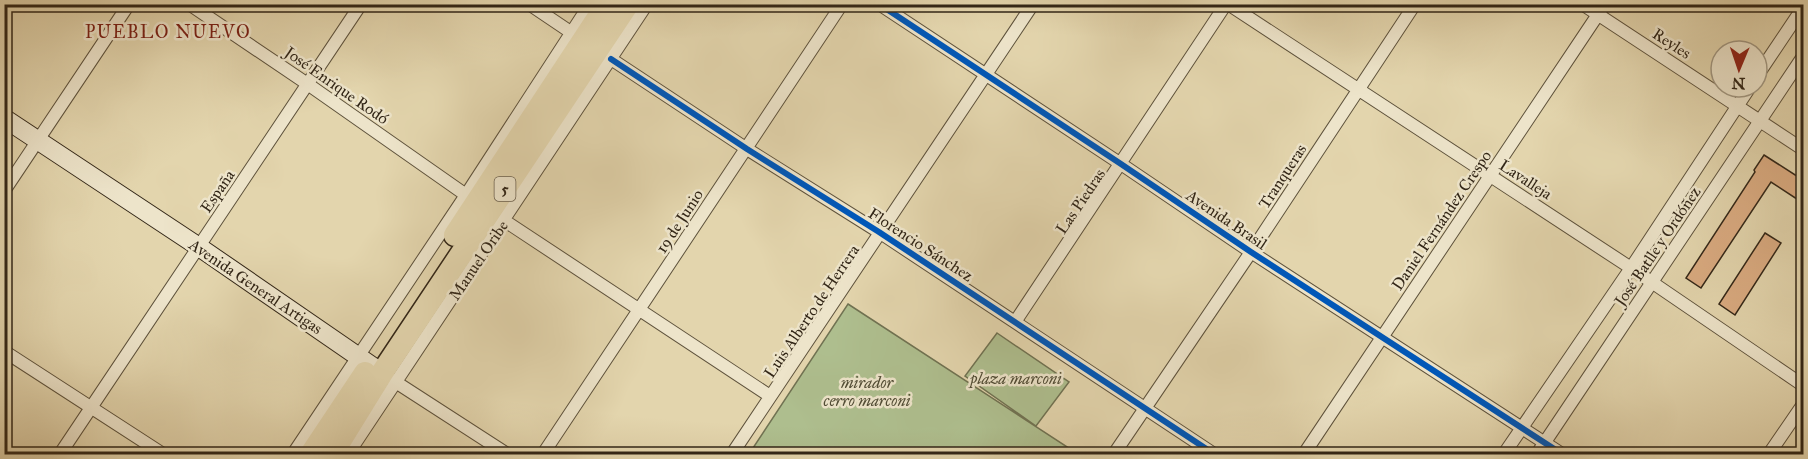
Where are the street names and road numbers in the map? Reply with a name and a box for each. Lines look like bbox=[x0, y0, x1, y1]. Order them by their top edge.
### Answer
street label: Reyles bbox=[1649, 24, 1695, 63]
street label: José Enrique Rodó bbox=[279, 41, 392, 129]
street label: Tranqueras bbox=[1254, 140, 1311, 213]
street label: Daniel Fernández Crespo bbox=[1387, 147, 1495, 294]
street label: Lavalleja bbox=[1496, 155, 1556, 204]
street label: Las Piedras bbox=[1052, 165, 1109, 238]
street label: España bbox=[196, 166, 239, 216]
road number: 5 bbox=[494, 177, 516, 201]
street label: José Batlle y Ordóñez bbox=[1609, 182, 1706, 312]
street label: Avenida Brasil bbox=[1182, 185, 1271, 254]
street label: 19 de Junio bbox=[652, 186, 708, 257]
street label: Florencio Sánchez bbox=[865, 203, 977, 286]
street label: Manuel Oribe bbox=[445, 217, 512, 304]
street label: Avenida General Artigas bbox=[184, 234, 326, 339]
street label: Luis Alberto de Herrera bbox=[760, 241, 863, 382]

